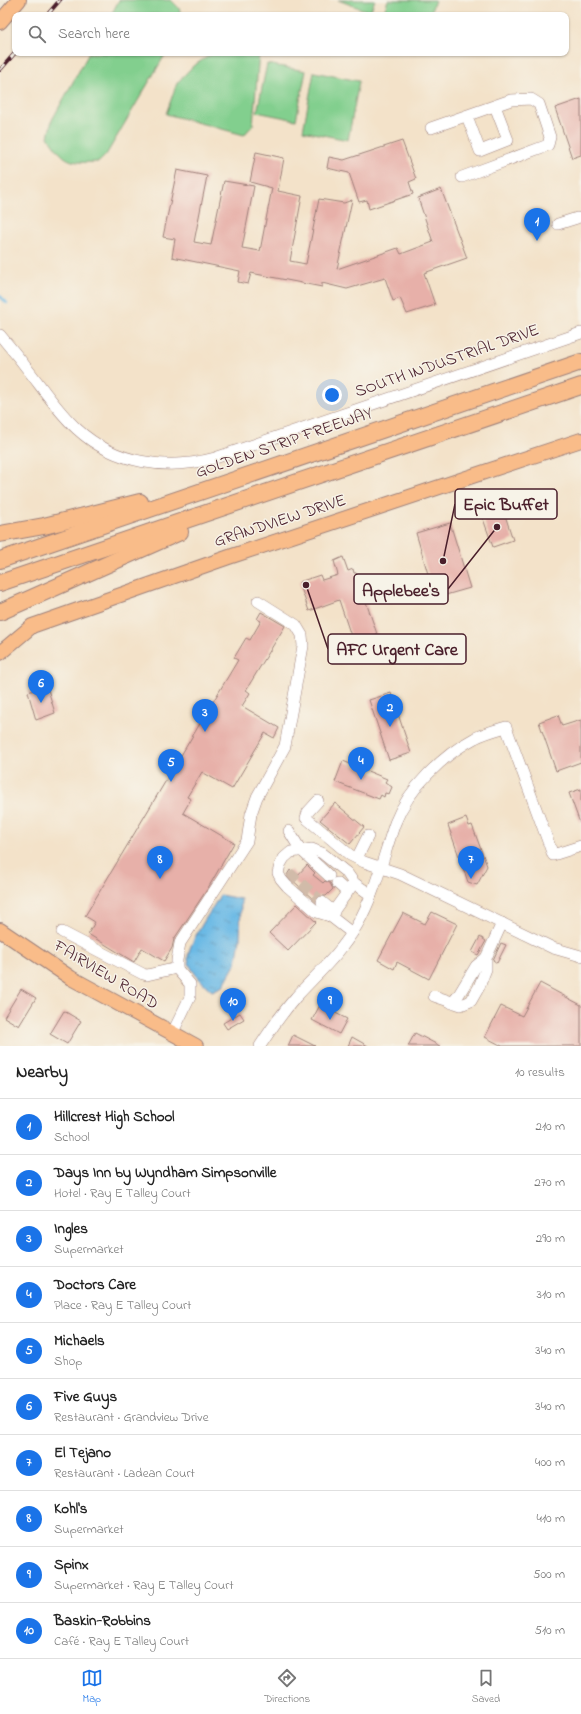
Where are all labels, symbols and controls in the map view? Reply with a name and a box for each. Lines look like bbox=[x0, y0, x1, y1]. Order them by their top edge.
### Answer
search box bbox=[12, 12, 569, 56]
icon: search bbox=[26, 23, 48, 45]
text: Search here bbox=[58, 23, 130, 45]
pin: 1 bbox=[524, 208, 550, 241]
street label: SOUTH INDUSTRIAL DRIVE bbox=[351, 318, 543, 404]
your location bbox=[322, 385, 342, 405]
street label: GOLDEN STRIP FREEWAY bbox=[192, 401, 376, 485]
street label: GRANDVIEW DRIVE bbox=[211, 488, 349, 554]
callout: Epic Buffet bbox=[455, 489, 557, 519]
text: Epic Buffet bbox=[463, 493, 550, 519]
callout: Applebee's bbox=[354, 574, 448, 604]
text: Applebee's bbox=[362, 579, 440, 605]
callout: AFC Urgent Care bbox=[328, 634, 466, 664]
text: AFC Urgent Care bbox=[336, 638, 459, 665]
pin: 6 bbox=[28, 670, 54, 703]
pin: 2 bbox=[377, 694, 403, 727]
pin: 3 bbox=[192, 699, 218, 732]
pin: 4 bbox=[348, 747, 374, 780]
pin: 5 bbox=[158, 749, 184, 782]
pin: 8 bbox=[147, 846, 173, 879]
pin: 7 bbox=[458, 846, 484, 879]
street label: FAIRVIEW ROAD bbox=[48, 933, 163, 1016]
pin: 9 bbox=[317, 987, 343, 1020]
pin: 10 bbox=[220, 988, 246, 1021]
text: Nearby bbox=[16, 1060, 68, 1085]
text: 10 results bbox=[515, 1063, 565, 1082]
text: Hillcrest High School bbox=[54, 1106, 174, 1128]
text: 1 bbox=[27, 1117, 31, 1136]
text: 210 m bbox=[535, 1117, 565, 1136]
text: School bbox=[54, 1128, 90, 1147]
text: Days Inn by Wyndham Simpsonville bbox=[54, 1162, 277, 1184]
text: 2 bbox=[26, 1173, 32, 1192]
text: 270 m bbox=[534, 1173, 565, 1192]
text: Hotel · Ray E Talley Court bbox=[54, 1184, 191, 1203]
text: Ingles bbox=[54, 1218, 88, 1240]
text: 3 bbox=[26, 1229, 32, 1248]
text: 290 m bbox=[536, 1229, 565, 1248]
text: Supermarket bbox=[54, 1240, 124, 1259]
text: Doctors Care bbox=[54, 1274, 136, 1296]
text: 4 bbox=[26, 1285, 32, 1304]
text: 310 m bbox=[537, 1285, 565, 1304]
text: Place · Ray E Talley Court bbox=[54, 1296, 191, 1315]
text: Michaels bbox=[54, 1330, 105, 1352]
text: 5 bbox=[25, 1341, 33, 1360]
text: 340 m bbox=[535, 1341, 565, 1360]
text: Shop bbox=[54, 1352, 82, 1371]
text: Five Guys bbox=[54, 1386, 117, 1408]
text: 6 bbox=[26, 1397, 32, 1416]
text: 340 m bbox=[535, 1397, 565, 1416]
text: Restaurant · Grandview Drive bbox=[54, 1408, 209, 1427]
text: El Tejano bbox=[54, 1442, 111, 1464]
text: 7 bbox=[26, 1453, 32, 1472]
text: 400 m bbox=[535, 1453, 565, 1472]
text: Restaurant · Ladean Court bbox=[54, 1464, 195, 1483]
text: Kohl's bbox=[54, 1498, 87, 1520]
text: 8 bbox=[27, 1509, 31, 1528]
text: 410 m bbox=[537, 1509, 565, 1528]
text: Supermarket bbox=[54, 1520, 124, 1539]
text: Spinx bbox=[54, 1554, 89, 1576]
text: 9 bbox=[27, 1565, 31, 1584]
text: 500 m bbox=[533, 1565, 565, 1584]
text: Supermarket · Ray E Talley Court bbox=[54, 1576, 234, 1595]
text: Baskin-Robbins bbox=[54, 1610, 151, 1632]
text: 10 bbox=[24, 1621, 34, 1640]
text: 510 m bbox=[534, 1621, 565, 1640]
text: Café · Ray E Talley Court bbox=[54, 1632, 189, 1651]
tab: Map bbox=[81, 1667, 103, 1707]
tab: Directions bbox=[264, 1667, 310, 1707]
tab: Saved bbox=[472, 1667, 500, 1707]

